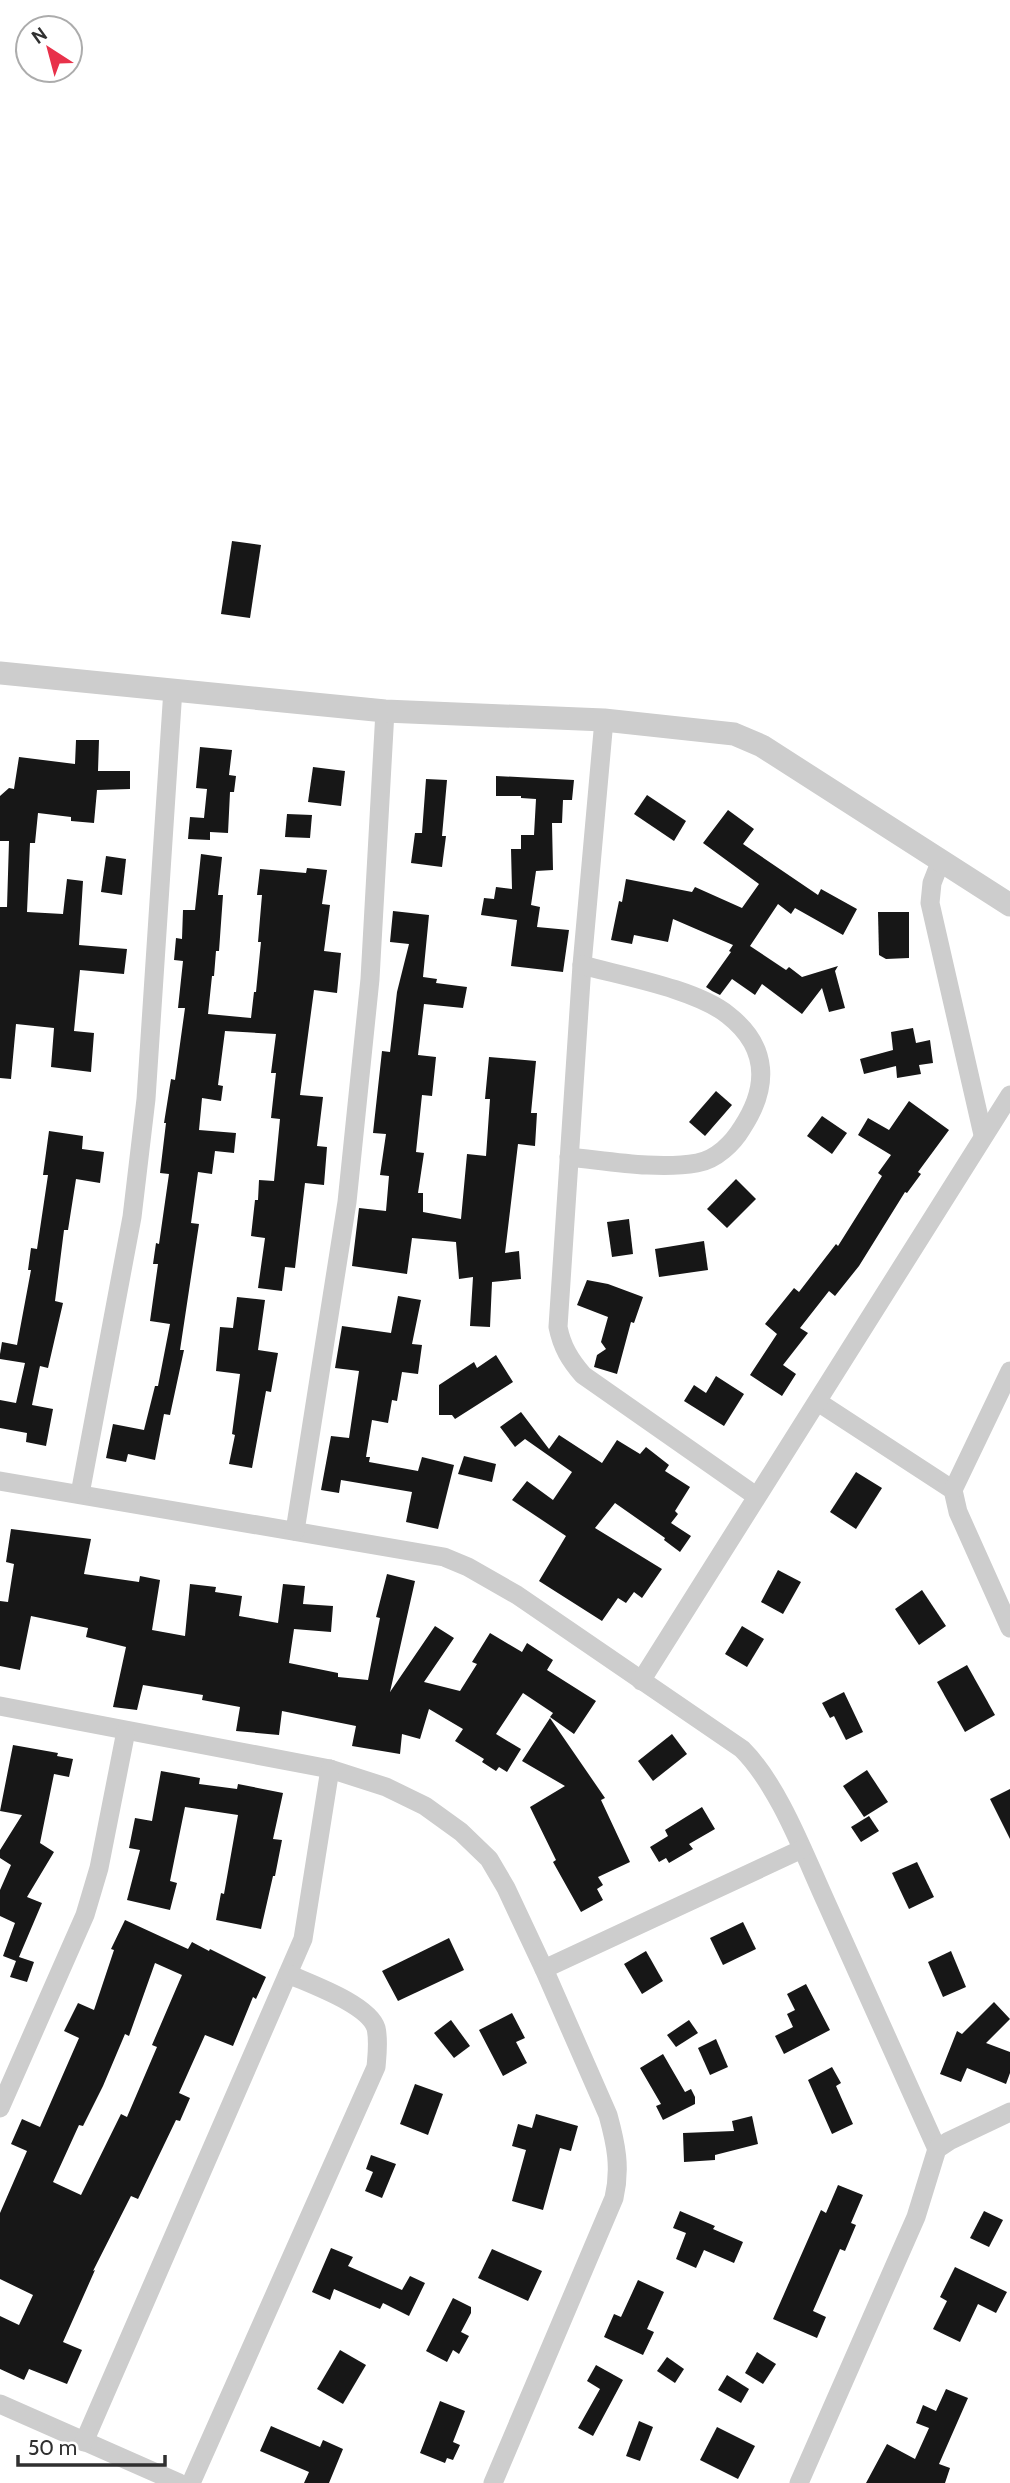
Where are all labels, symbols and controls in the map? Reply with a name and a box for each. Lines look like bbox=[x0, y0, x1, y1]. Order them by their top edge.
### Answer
north arrow bbox=[14, 14, 84, 84]
text: N bbox=[27, 22, 51, 49]
scale bar bbox=[18, 2424, 164, 2468]
text: 50 m bbox=[28, 2435, 77, 2460]

